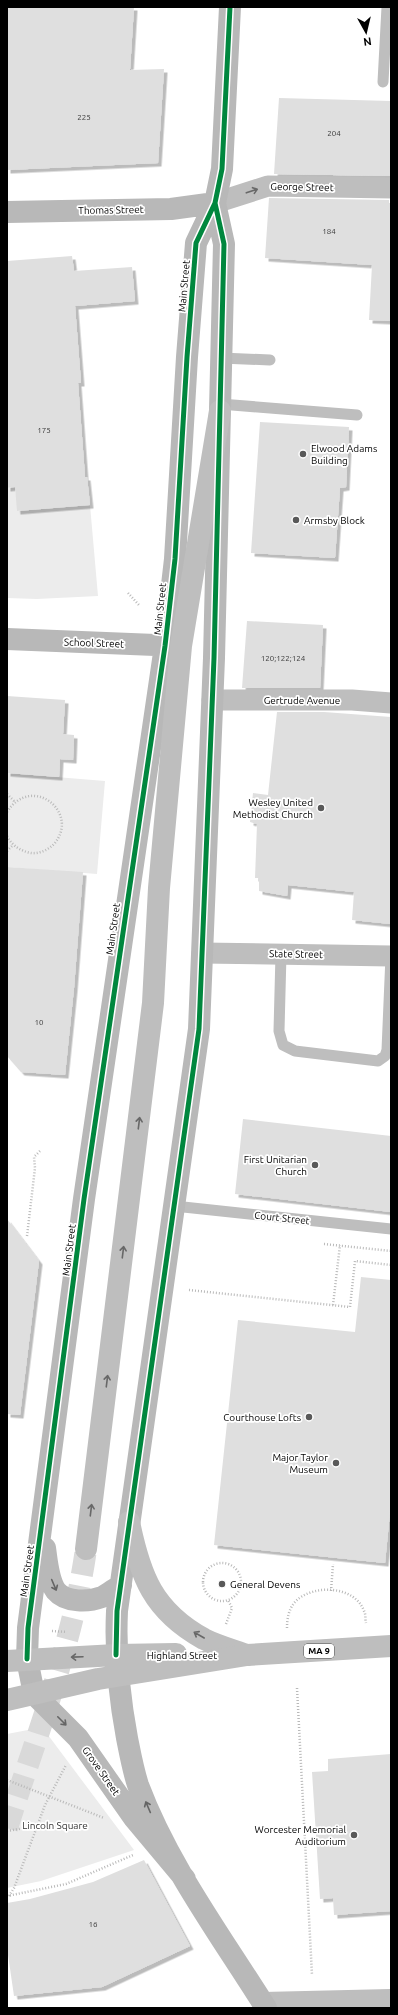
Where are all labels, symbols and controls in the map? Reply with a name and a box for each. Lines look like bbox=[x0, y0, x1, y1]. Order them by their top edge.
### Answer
north arrow bbox=[346, 12, 386, 52]
text: N bbox=[362, 35, 372, 48]
house number: 225 bbox=[77, 113, 91, 122]
house number: 204 bbox=[327, 129, 341, 138]
street label: George Street bbox=[270, 181, 334, 193]
one-way arrow bbox=[245, 187, 258, 194]
street label: Thomas Street bbox=[78, 204, 144, 216]
house number: 184 bbox=[322, 227, 336, 236]
street label: Main Street bbox=[176, 259, 192, 312]
house number: 175 bbox=[37, 426, 51, 435]
place label: Elwood Adams Building bbox=[311, 443, 377, 466]
marker: Elwood Adams Building bbox=[298, 449, 308, 459]
marker: Armsby Block bbox=[291, 515, 301, 525]
place label: Armsby Block bbox=[304, 515, 365, 526]
street label: Main Street bbox=[152, 582, 168, 636]
street label: School Street bbox=[64, 636, 124, 650]
house number: 120;122;124 bbox=[261, 654, 306, 663]
street label: Gertrude Avenue bbox=[264, 695, 340, 706]
place label: Wesley United Methodist Church bbox=[233, 797, 313, 820]
marker: Wesley United Methodist Church bbox=[316, 803, 326, 813]
street label: Main Street bbox=[104, 902, 122, 956]
street label: State Street bbox=[269, 948, 323, 960]
house number: 10 bbox=[34, 1018, 44, 1027]
one-way arrow bbox=[135, 1117, 143, 1130]
place label: First Unitarian Church bbox=[244, 1154, 307, 1177]
marker: First Unitarian Church bbox=[310, 1160, 320, 1170]
street label: Court Street bbox=[254, 1210, 310, 1226]
street label: Main Street bbox=[60, 1223, 78, 1277]
one-way arrow bbox=[119, 1246, 127, 1259]
one-way arrow bbox=[103, 1375, 111, 1388]
place label: Courthouse Lofts bbox=[223, 1412, 301, 1423]
marker: Courthouse Lofts bbox=[304, 1412, 314, 1422]
place label: Major Taylor Museum bbox=[272, 1452, 328, 1475]
marker: Major Taylor Museum bbox=[331, 1458, 341, 1468]
one-way arrow bbox=[87, 1504, 95, 1517]
street label: Main Street bbox=[18, 1544, 36, 1598]
one-way arrow bbox=[50, 1579, 58, 1591]
marker: General Devens bbox=[217, 1579, 227, 1589]
place label: General Devens bbox=[230, 1579, 300, 1590]
one-way arrow bbox=[193, 1631, 205, 1639]
road number: MA 9 bbox=[304, 1644, 334, 1658]
street label: Highland Street bbox=[147, 1650, 217, 1661]
one-way arrow bbox=[71, 1653, 84, 1660]
one-way arrow bbox=[57, 1716, 67, 1726]
street label: Grove Street bbox=[80, 1745, 122, 1797]
one-way arrow bbox=[143, 1802, 151, 1814]
park label: Lincoln Square bbox=[22, 1820, 88, 1831]
place label: Worcester Memorial Auditorium bbox=[255, 1824, 346, 1847]
marker: Worcester Memorial Auditorium bbox=[349, 1830, 359, 1840]
house number: 16 bbox=[88, 1920, 98, 1929]

